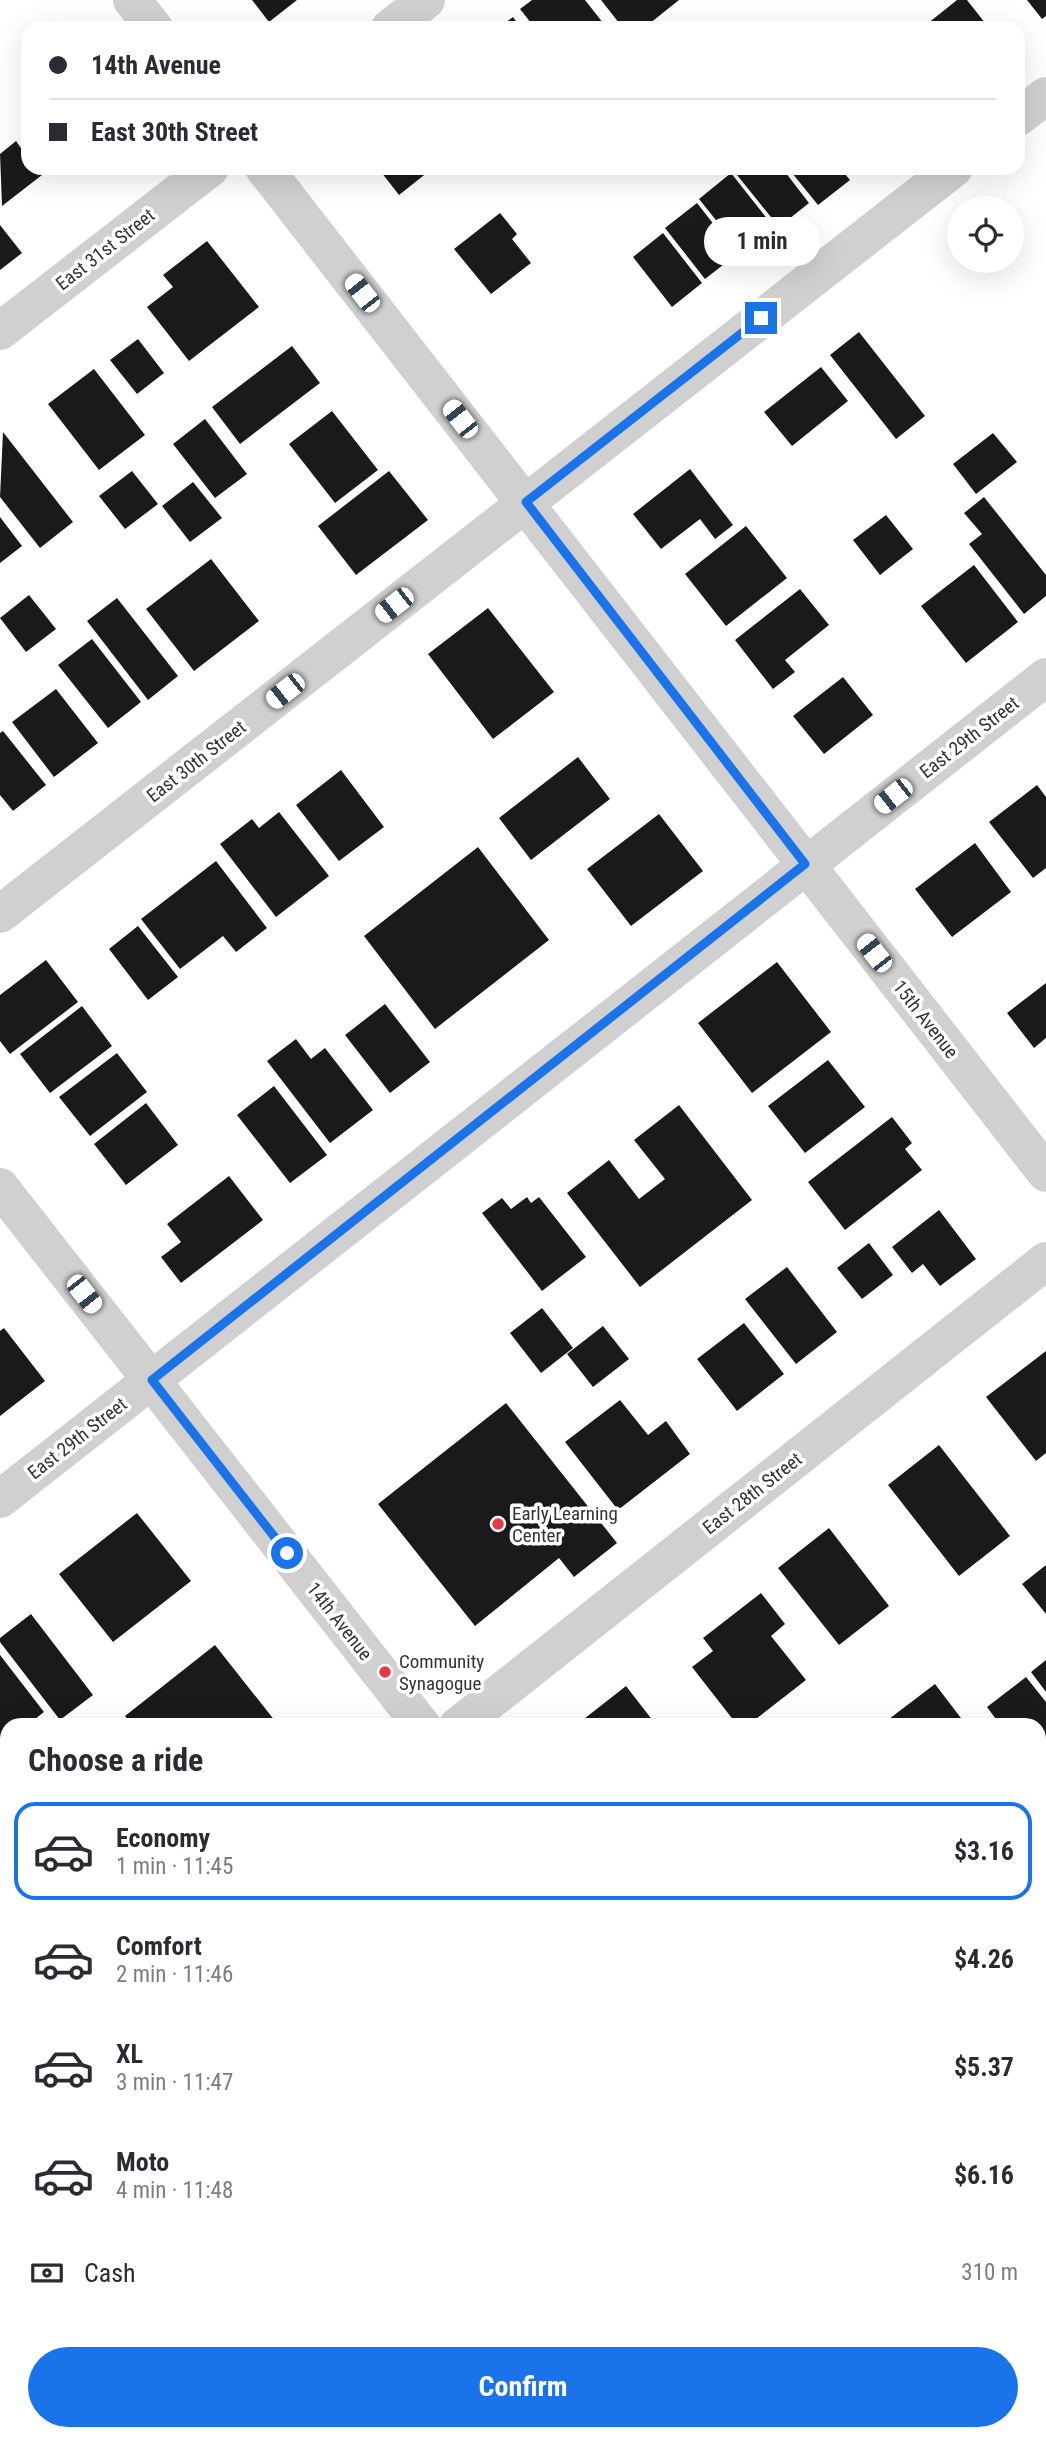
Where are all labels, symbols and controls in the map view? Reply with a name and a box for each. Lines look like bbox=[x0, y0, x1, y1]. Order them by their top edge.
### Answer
text: 14th Avenue bbox=[91, 50, 221, 80]
text: East 30th Street bbox=[91, 117, 258, 147]
map controls bbox=[947, 196, 1024, 273]
button: locate bbox=[947, 196, 1024, 273]
street label: East 31st Street bbox=[51, 204, 159, 295]
callout: 1 min bbox=[703, 216, 819, 266]
text: 1 min bbox=[736, 228, 788, 255]
car bbox=[341, 270, 384, 316]
route end bbox=[745, 302, 777, 334]
car bbox=[439, 396, 482, 442]
car bbox=[371, 584, 418, 626]
car bbox=[262, 670, 309, 712]
street label: East 29th Street bbox=[915, 692, 1024, 783]
street label: East 30th Street bbox=[142, 716, 251, 807]
car bbox=[870, 775, 917, 817]
car bbox=[853, 930, 896, 976]
street label: 15th Avenue bbox=[888, 976, 963, 1063]
car bbox=[63, 1271, 106, 1317]
street label: East 29th Street bbox=[23, 1393, 132, 1484]
street label: East 28th Street bbox=[698, 1448, 807, 1539]
place label: Early Learning Center bbox=[512, 1502, 618, 1547]
marker: Early Learning Center bbox=[490, 1516, 506, 1532]
route start bbox=[271, 1537, 303, 1569]
street label: 14th Avenue bbox=[302, 1578, 377, 1665]
place label: Community Synagogue bbox=[399, 1650, 484, 1695]
marker: Community Synagogue bbox=[377, 1664, 393, 1680]
text: Choose a ride bbox=[28, 1741, 203, 1779]
icon: car bbox=[32, 1820, 95, 1883]
text: Economy bbox=[116, 1823, 210, 1853]
text: $3.16 bbox=[954, 1836, 1014, 1866]
text: 1 min · 11:45 bbox=[116, 1853, 233, 1880]
icon: car bbox=[32, 1928, 95, 1991]
text: Comfort bbox=[116, 1931, 202, 1961]
text: $4.26 bbox=[954, 1944, 1014, 1974]
text: 2 min · 11:46 bbox=[116, 1961, 233, 1988]
icon: car bbox=[32, 2036, 95, 2099]
text: XL bbox=[116, 2039, 143, 2069]
text: $5.37 bbox=[954, 2052, 1014, 2082]
text: 3 min · 11:47 bbox=[116, 2069, 233, 2096]
icon: car bbox=[32, 2144, 95, 2207]
text: Moto bbox=[116, 2147, 169, 2177]
text: $6.16 bbox=[954, 2160, 1014, 2190]
text: 4 min · 11:48 bbox=[116, 2177, 233, 2204]
icon: cash bbox=[28, 2254, 66, 2292]
text: Cash bbox=[84, 2258, 136, 2288]
text: 310 m bbox=[961, 2259, 1018, 2286]
button: Confirm bbox=[28, 2347, 1018, 2427]

